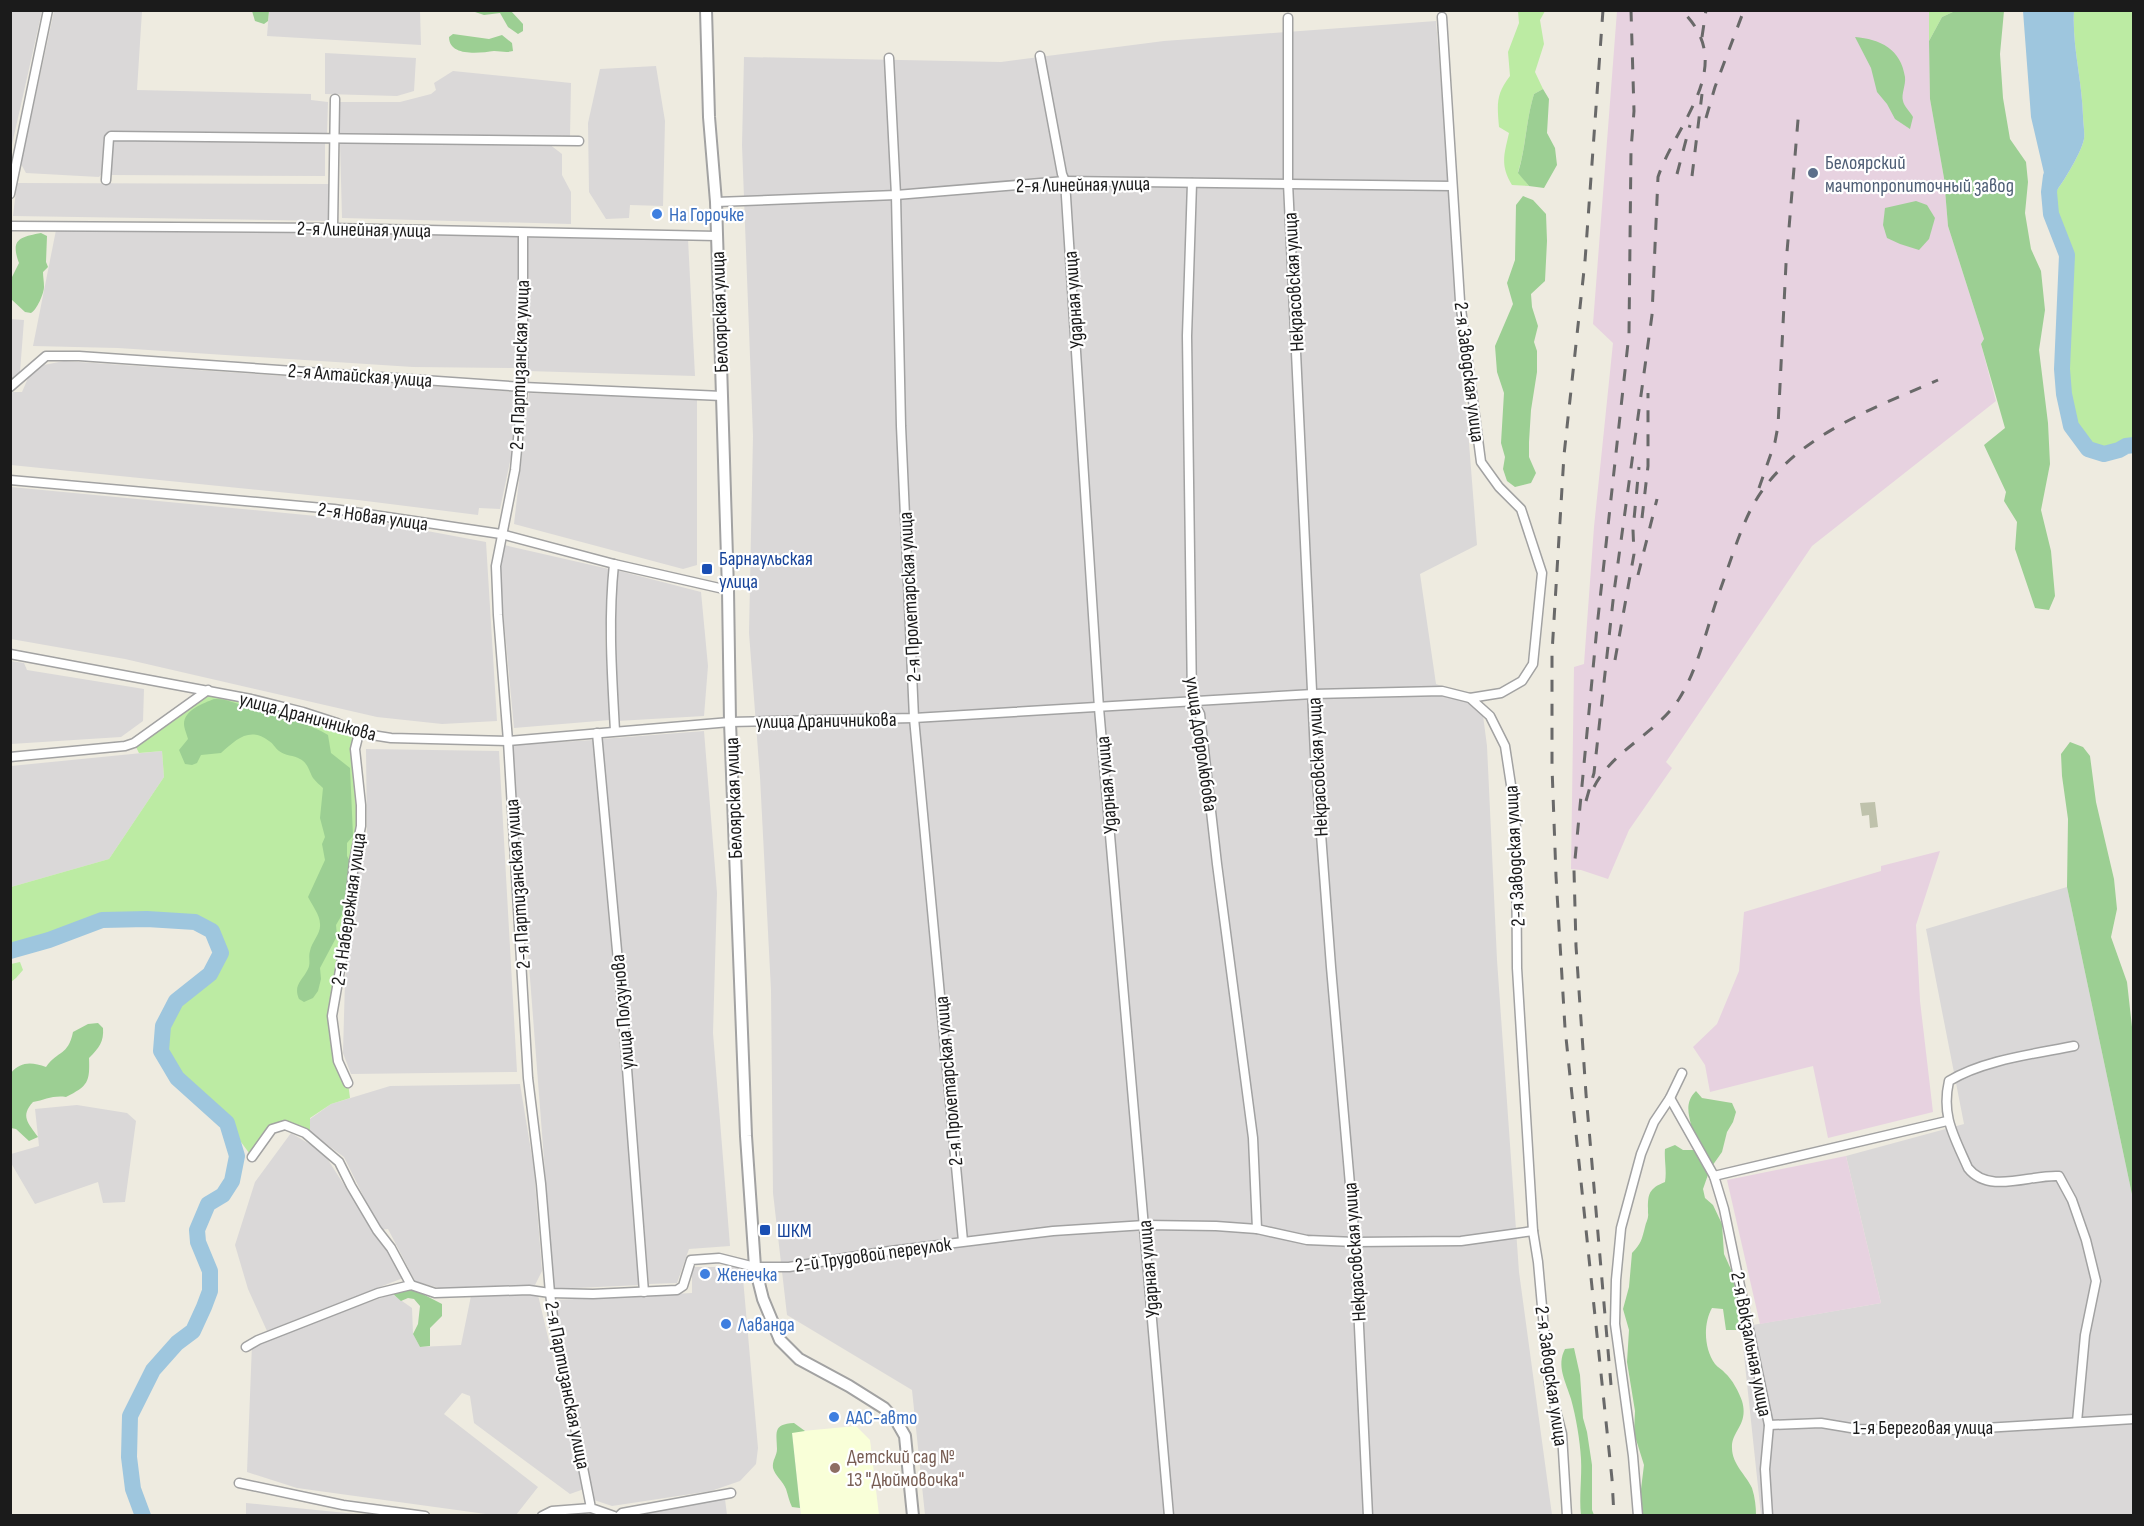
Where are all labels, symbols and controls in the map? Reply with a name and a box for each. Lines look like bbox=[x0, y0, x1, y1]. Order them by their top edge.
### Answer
place label: Белоярский мачтопропиточный завод bbox=[1825, 151, 2014, 198]
marker: Белоярский мачтопропиточный завод bbox=[1806, 166, 1820, 180]
street label: 2-я Линейная улица bbox=[1016, 172, 1150, 198]
place label: На Горочке bbox=[669, 203, 744, 227]
marker: На Горочке bbox=[650, 207, 664, 221]
street label: Некрасовская улица bbox=[1278, 212, 1310, 352]
street label: 2-я Линейная улица bbox=[297, 217, 431, 243]
street label: Ударная улица bbox=[1059, 250, 1089, 350]
street label: Белоярская улица bbox=[706, 251, 734, 373]
street label: 2-я Партизанская улица bbox=[505, 279, 535, 451]
street label: 2-я Заводская улица bbox=[1448, 301, 1490, 444]
street label: 2-я Алтайская улица bbox=[287, 359, 433, 393]
street label: 2-я Новая улица bbox=[316, 497, 430, 537]
street label: 2-я Пролетарская улица bbox=[894, 511, 926, 683]
place label: Барнаульская улица bbox=[719, 547, 813, 594]
marker: Барнаульская улица bbox=[700, 562, 714, 576]
street label: улица Добролюбова bbox=[1180, 675, 1222, 813]
street label: улица Драничникова bbox=[237, 687, 379, 747]
street label: Некрасовская улица bbox=[1302, 697, 1334, 837]
street label: улица Драничникова bbox=[755, 708, 897, 734]
street label: Ударная улица bbox=[1091, 735, 1123, 835]
street label: Белоярская улица bbox=[720, 737, 748, 859]
street label: 2-я Заводская улица bbox=[1499, 785, 1531, 927]
street label: 2-я Партизанская улица bbox=[500, 798, 536, 970]
street label: 2-я Набережная улица bbox=[326, 831, 372, 987]
street label: улица Ползунова bbox=[606, 953, 640, 1070]
street label: 2-я Пролетарская улица bbox=[930, 995, 968, 1167]
street label: Некрасовская улица bbox=[1338, 1182, 1372, 1322]
place label: ШКМ bbox=[777, 1219, 812, 1243]
street label: Ударная улица bbox=[1133, 1219, 1165, 1319]
marker: ШКМ bbox=[758, 1223, 772, 1237]
street label: 2-й Трудовой переулок bbox=[793, 1232, 953, 1278]
place label: Женечка bbox=[717, 1263, 778, 1287]
marker: Женечка bbox=[698, 1267, 712, 1281]
street label: 2-я Вокзальная улица bbox=[1725, 1270, 1777, 1419]
street label: 2-я Партизанская улица bbox=[539, 1299, 595, 1471]
street label: 2-я Заводская улица bbox=[1529, 1305, 1573, 1448]
place label: Лаванда bbox=[737, 1313, 795, 1337]
marker: Лаванда bbox=[719, 1317, 733, 1331]
place label: ААС-авто bbox=[845, 1406, 917, 1430]
marker: ААС-авто bbox=[827, 1410, 841, 1424]
street label: 1-я Береговая улица bbox=[1853, 1416, 1993, 1440]
place label: Детский сад № 13 "Дюймовочка" bbox=[847, 1445, 964, 1492]
marker: Детский сад № 13 "Дюймовочка" bbox=[828, 1461, 842, 1475]

